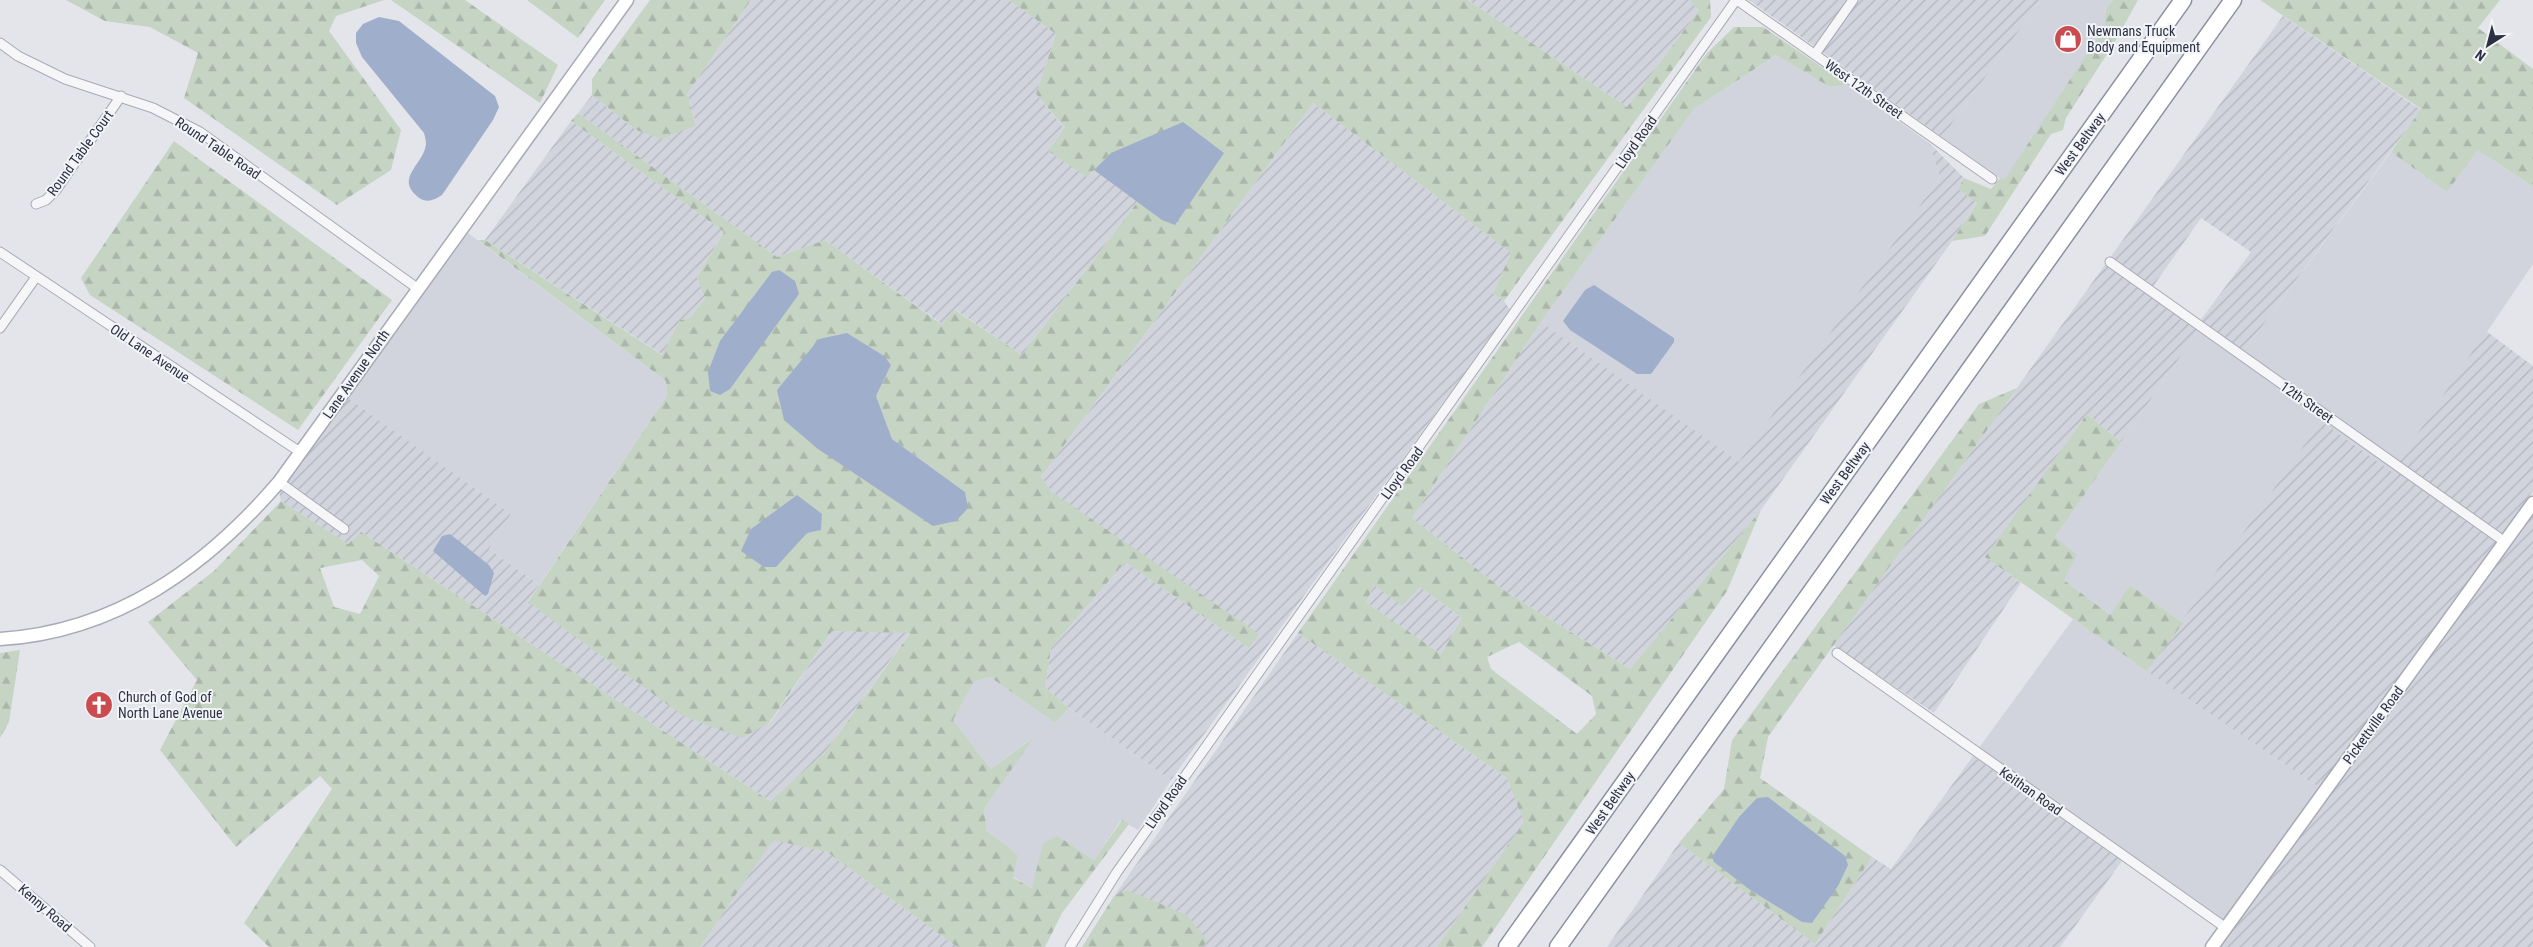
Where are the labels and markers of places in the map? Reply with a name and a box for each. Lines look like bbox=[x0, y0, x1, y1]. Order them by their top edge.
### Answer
place label: Newmans Truck Body and Equipment bbox=[2087, 23, 2200, 55]
shop icon: Newmans Truck Body and Equipment bbox=[2053, 24, 2083, 54]
place label: Church of God of North Lane Avenue bbox=[118, 689, 223, 721]
church icon: Church of God of North Lane Avenue bbox=[84, 690, 114, 720]

